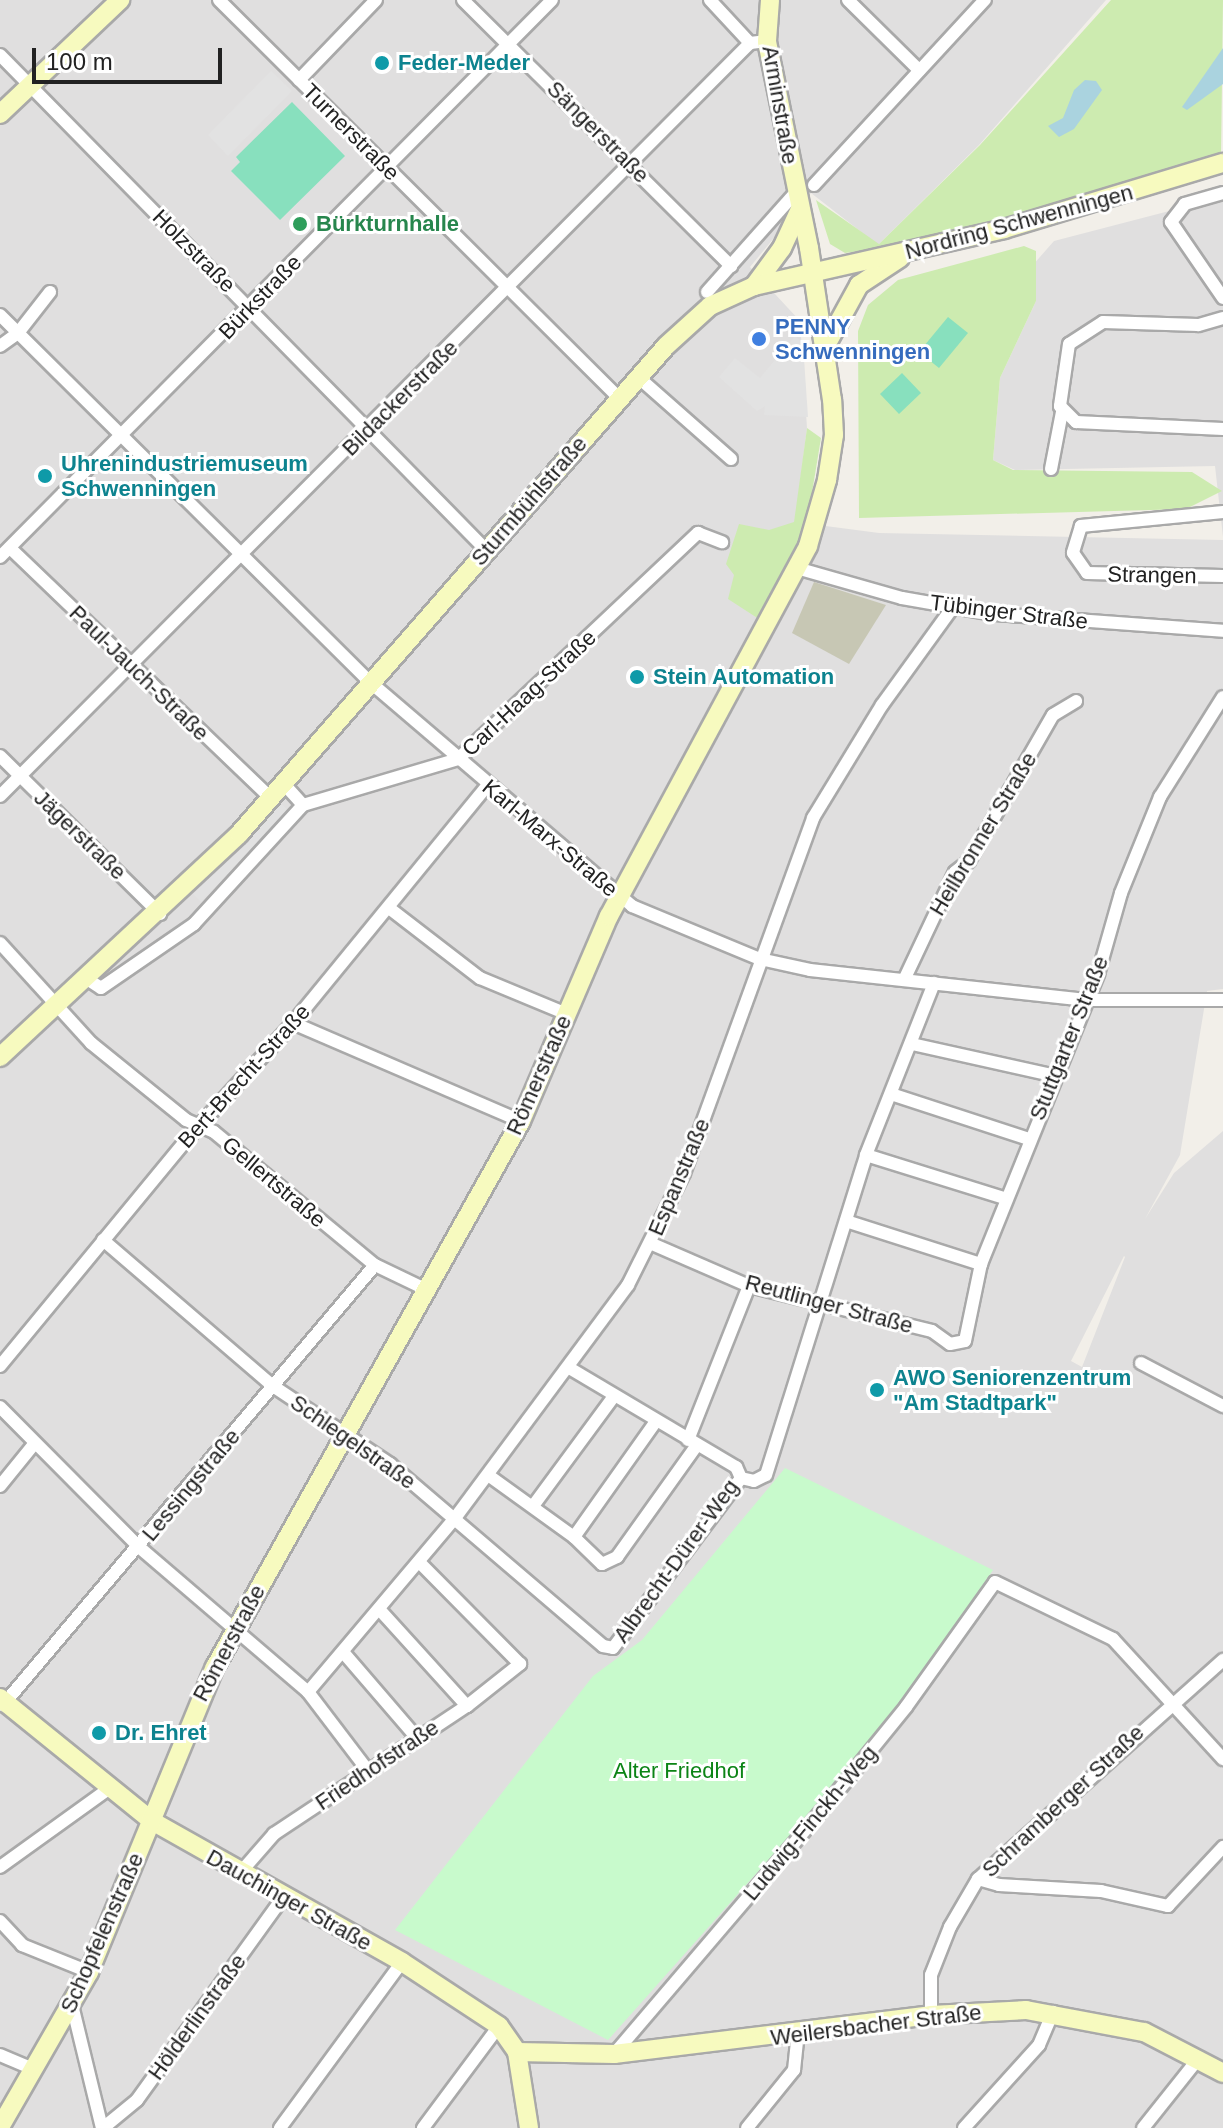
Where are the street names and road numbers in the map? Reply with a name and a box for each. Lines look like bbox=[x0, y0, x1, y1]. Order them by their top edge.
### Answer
street label: Arminstraße bbox=[757, 44, 803, 166]
street label: Sängerstraße bbox=[542, 76, 654, 188]
street label: Turnerstraße bbox=[297, 78, 405, 186]
street label: Nordring Schwenningen bbox=[902, 179, 1136, 265]
street label: Holzstraße bbox=[147, 204, 241, 298]
street label: Bürkstraße bbox=[213, 249, 307, 345]
street label: Bildackerstraße bbox=[337, 335, 463, 461]
street label: Sturmbühlstraße bbox=[466, 431, 592, 571]
street label: Strangen bbox=[1107, 561, 1197, 589]
street label: Tübinger Straße bbox=[929, 589, 1089, 635]
street label: Paul-Jauch-Straße bbox=[64, 600, 214, 746]
street label: Carl-Haag-Straße bbox=[457, 624, 601, 762]
street label: Heilbronner Straße bbox=[924, 748, 1042, 920]
street label: Karl-Marx-Straße bbox=[477, 774, 623, 902]
street label: Jägerstraße bbox=[29, 785, 131, 885]
street label: Stuttgarter Straße bbox=[1024, 952, 1114, 1124]
street label: Bert-Brecht-Straße bbox=[172, 999, 316, 1153]
street label: Römerstraße bbox=[501, 1011, 577, 1139]
street label: Espanstraße bbox=[642, 1114, 716, 1240]
street label: Gellertstraße bbox=[217, 1131, 331, 1233]
street label: Reutlinger Straße bbox=[742, 1269, 916, 1339]
street label: Schlegelstraße bbox=[285, 1389, 421, 1495]
street label: Lessingstraße bbox=[136, 1424, 246, 1546]
street label: Albrecht-Dürer-Weg bbox=[608, 1474, 744, 1648]
street label: Römerstraße bbox=[187, 1580, 271, 1706]
street label: Friedhofstraße bbox=[310, 1714, 444, 1816]
street label: Schramberger Straße bbox=[977, 1719, 1149, 1883]
street label: Ludwig-Finckh-Weg bbox=[738, 1740, 882, 1906]
street label: Dauchinger Straße bbox=[202, 1844, 376, 1956]
street label: Schopfelenstraße bbox=[55, 1849, 149, 2017]
street label: Hölderlinstraße bbox=[142, 1949, 252, 2085]
street label: Weilersbacher Straße bbox=[769, 1999, 983, 2051]

